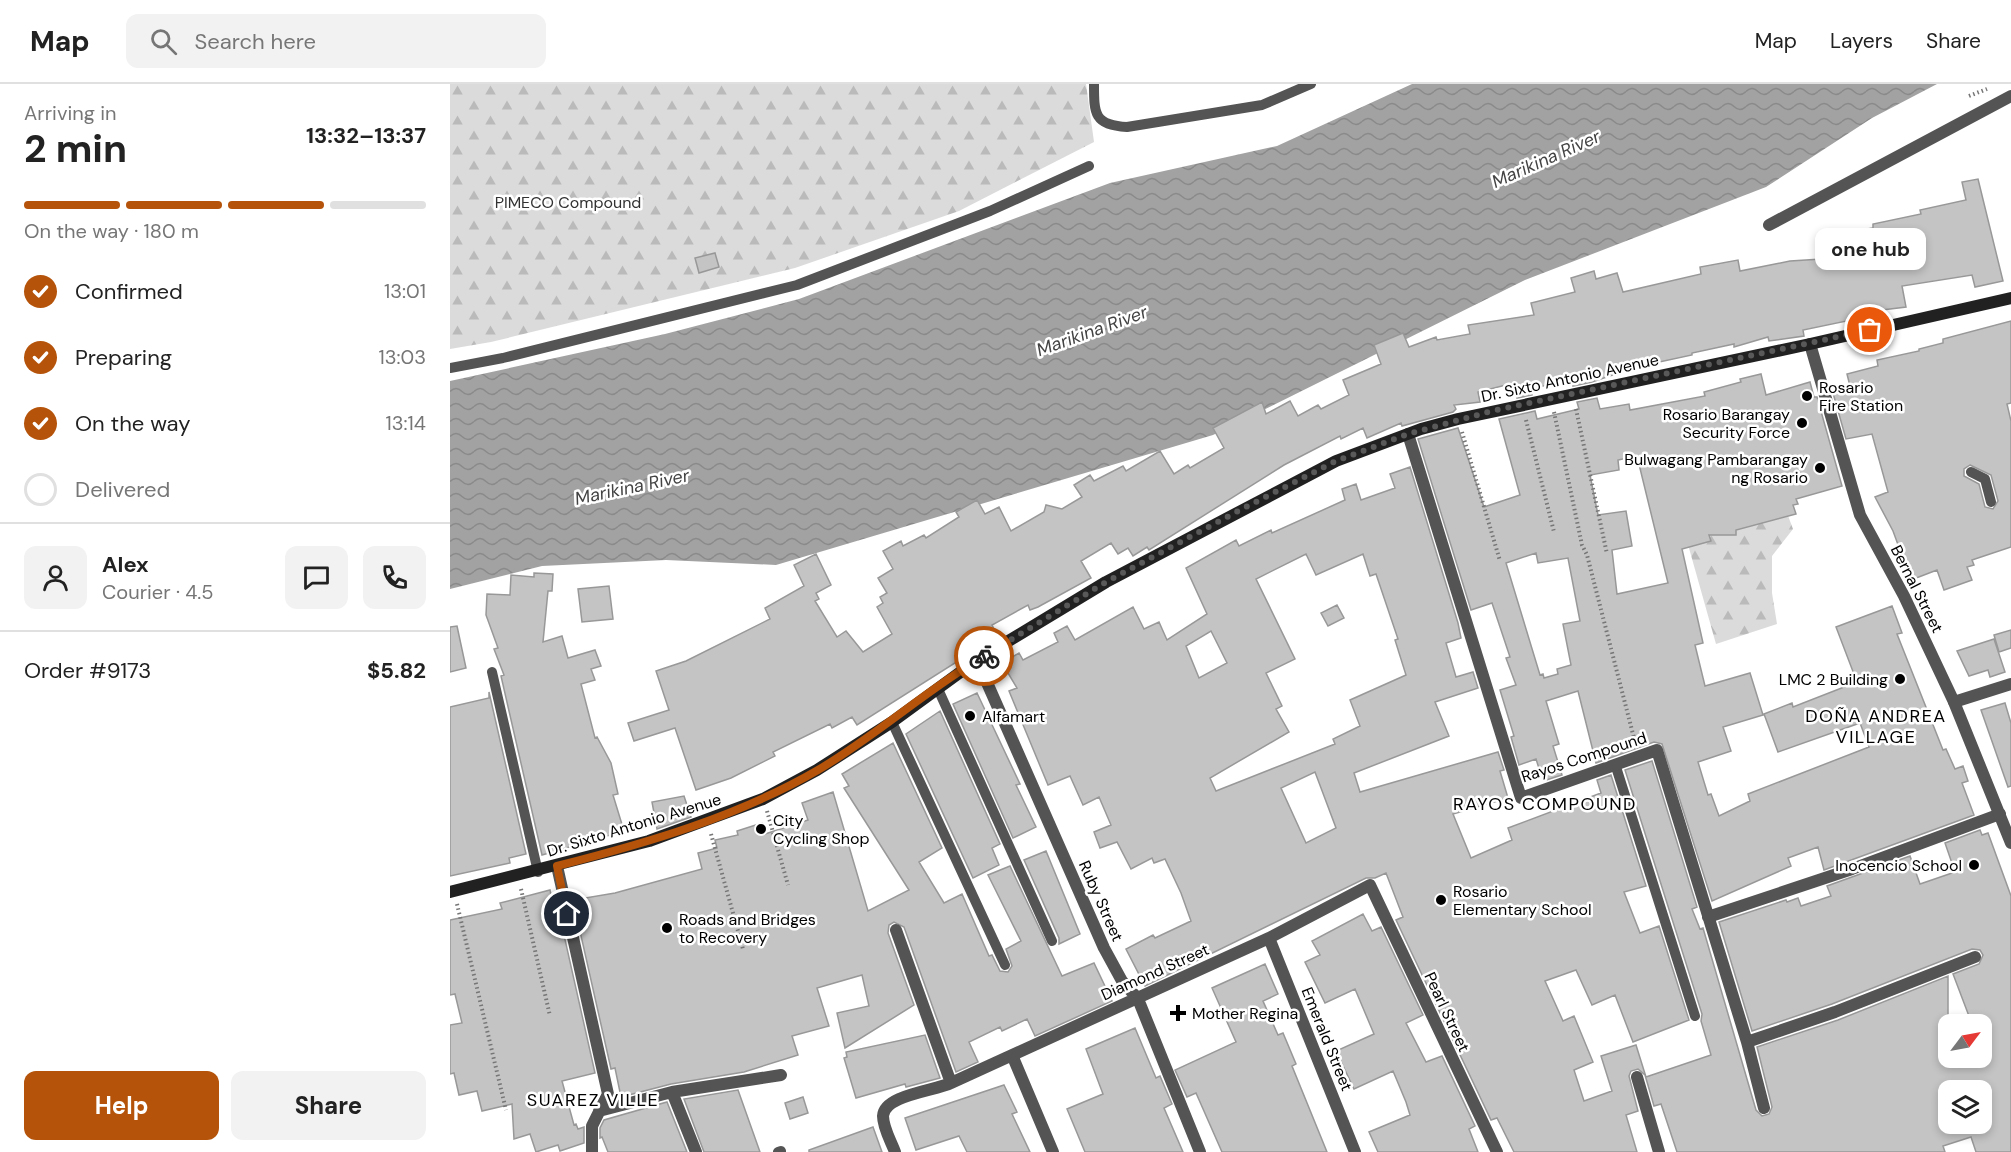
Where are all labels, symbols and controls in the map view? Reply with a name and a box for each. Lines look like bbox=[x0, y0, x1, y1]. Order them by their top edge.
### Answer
search box bbox=[126, 14, 546, 68]
text: Map bbox=[30, 23, 90, 60]
icon: search bbox=[147, 25, 180, 58]
text: Search here bbox=[195, 27, 316, 56]
text: Map bbox=[1755, 27, 1797, 55]
text: Layers bbox=[1830, 27, 1893, 55]
text: Share bbox=[1926, 27, 1981, 55]
text: Arriving in bbox=[24, 100, 116, 126]
text: 13:32–13:37 bbox=[306, 121, 426, 150]
text: 2 min bbox=[24, 123, 127, 174]
water label: Marikina River bbox=[1488, 124, 1605, 194]
park label: PIMECO Compound bbox=[495, 192, 641, 213]
text: On the way · 180 m bbox=[24, 218, 199, 244]
callout: one hub bbox=[1814, 228, 1926, 270]
text: one hub bbox=[1831, 236, 1910, 262]
icon: check bbox=[24, 275, 57, 308]
text: Confirmed bbox=[75, 277, 183, 306]
text: 13:01 bbox=[384, 278, 426, 304]
water label: Marikina River bbox=[1033, 299, 1152, 362]
pin bbox=[1844, 304, 1895, 355]
icon: bag bbox=[1853, 313, 1886, 346]
icon: check bbox=[24, 341, 57, 374]
text: Preparing bbox=[75, 343, 172, 372]
text: 13:03 bbox=[378, 344, 426, 370]
street label: Dr. Sixto Antonio Avenue bbox=[1479, 349, 1661, 407]
place label: Rosario Fire Station bbox=[1819, 377, 1903, 416]
marker: Rosario Fire Station bbox=[1800, 389, 1814, 403]
place label: Rosario Barangay Security Force bbox=[1663, 404, 1790, 443]
icon: check bbox=[24, 407, 57, 440]
text: On the way bbox=[75, 409, 190, 438]
text: 13:14 bbox=[386, 410, 426, 436]
marker: Rosario Barangay Security Force bbox=[1795, 416, 1809, 430]
place label: Bulwagang Pambarangay ng Rosario bbox=[1624, 449, 1808, 488]
marker: Bulwagang Pambarangay ng Rosario bbox=[1813, 461, 1827, 475]
water label: Marikina River bbox=[573, 463, 693, 511]
text: Delivered bbox=[75, 475, 170, 504]
street label: Bernal Street bbox=[1886, 542, 1948, 636]
button: person bbox=[24, 546, 87, 609]
button: chat bbox=[285, 546, 348, 609]
button: phone bbox=[363, 546, 426, 609]
text: Alex bbox=[102, 550, 149, 579]
text: Courier · 4.5 bbox=[102, 579, 214, 605]
courier bbox=[954, 626, 1014, 686]
icon: bike bbox=[968, 640, 1001, 673]
text: Order #9173 bbox=[24, 656, 151, 685]
text: $5.82 bbox=[367, 656, 426, 685]
place label: LMC 2 Building bbox=[1779, 669, 1888, 690]
marker: LMC 2 Building bbox=[1893, 672, 1907, 686]
district label: DOÑA ANDREA VILLAGE bbox=[1805, 704, 1947, 749]
place label: Alfamart bbox=[982, 706, 1045, 727]
marker: Alfamart bbox=[963, 709, 977, 723]
street label: Rayos Compound bbox=[1519, 727, 1649, 787]
street label: Dr. Sixto Antonio Avenue bbox=[544, 788, 724, 862]
district label: RAYOS COMPOUND bbox=[1453, 792, 1637, 816]
place label: City Cycling Shop bbox=[773, 810, 870, 849]
marker: City Cycling Shop bbox=[754, 822, 768, 836]
place label: Inocencio School bbox=[1835, 855, 1962, 876]
street label: Ruby Street bbox=[1074, 857, 1128, 945]
marker: Inocencio School bbox=[1967, 858, 1981, 872]
place label: Rosario Elementary School bbox=[1453, 881, 1591, 920]
pin bbox=[541, 888, 592, 939]
marker: Rosario Elementary School bbox=[1434, 893, 1448, 907]
icon: home bbox=[550, 897, 583, 930]
place label: Roads and Bridges to Recovery bbox=[679, 909, 816, 948]
marker: Roads and Bridges to Recovery bbox=[660, 921, 674, 935]
street label: Diamond Street bbox=[1098, 939, 1212, 1005]
street label: Pearl Street bbox=[1419, 969, 1475, 1055]
street label: Emerald Street bbox=[1297, 984, 1357, 1094]
place label: Mother Regina bbox=[1192, 1003, 1298, 1024]
marker: Mother Regina bbox=[1169, 1004, 1187, 1022]
north arrow bbox=[1938, 1014, 1992, 1068]
map controls bbox=[1938, 1014, 1992, 1134]
button: Help bbox=[24, 1071, 219, 1140]
button: Share bbox=[231, 1071, 426, 1140]
button: layers bbox=[1938, 1080, 1992, 1134]
district label: SUAREZ VILLE bbox=[527, 1088, 659, 1112]

